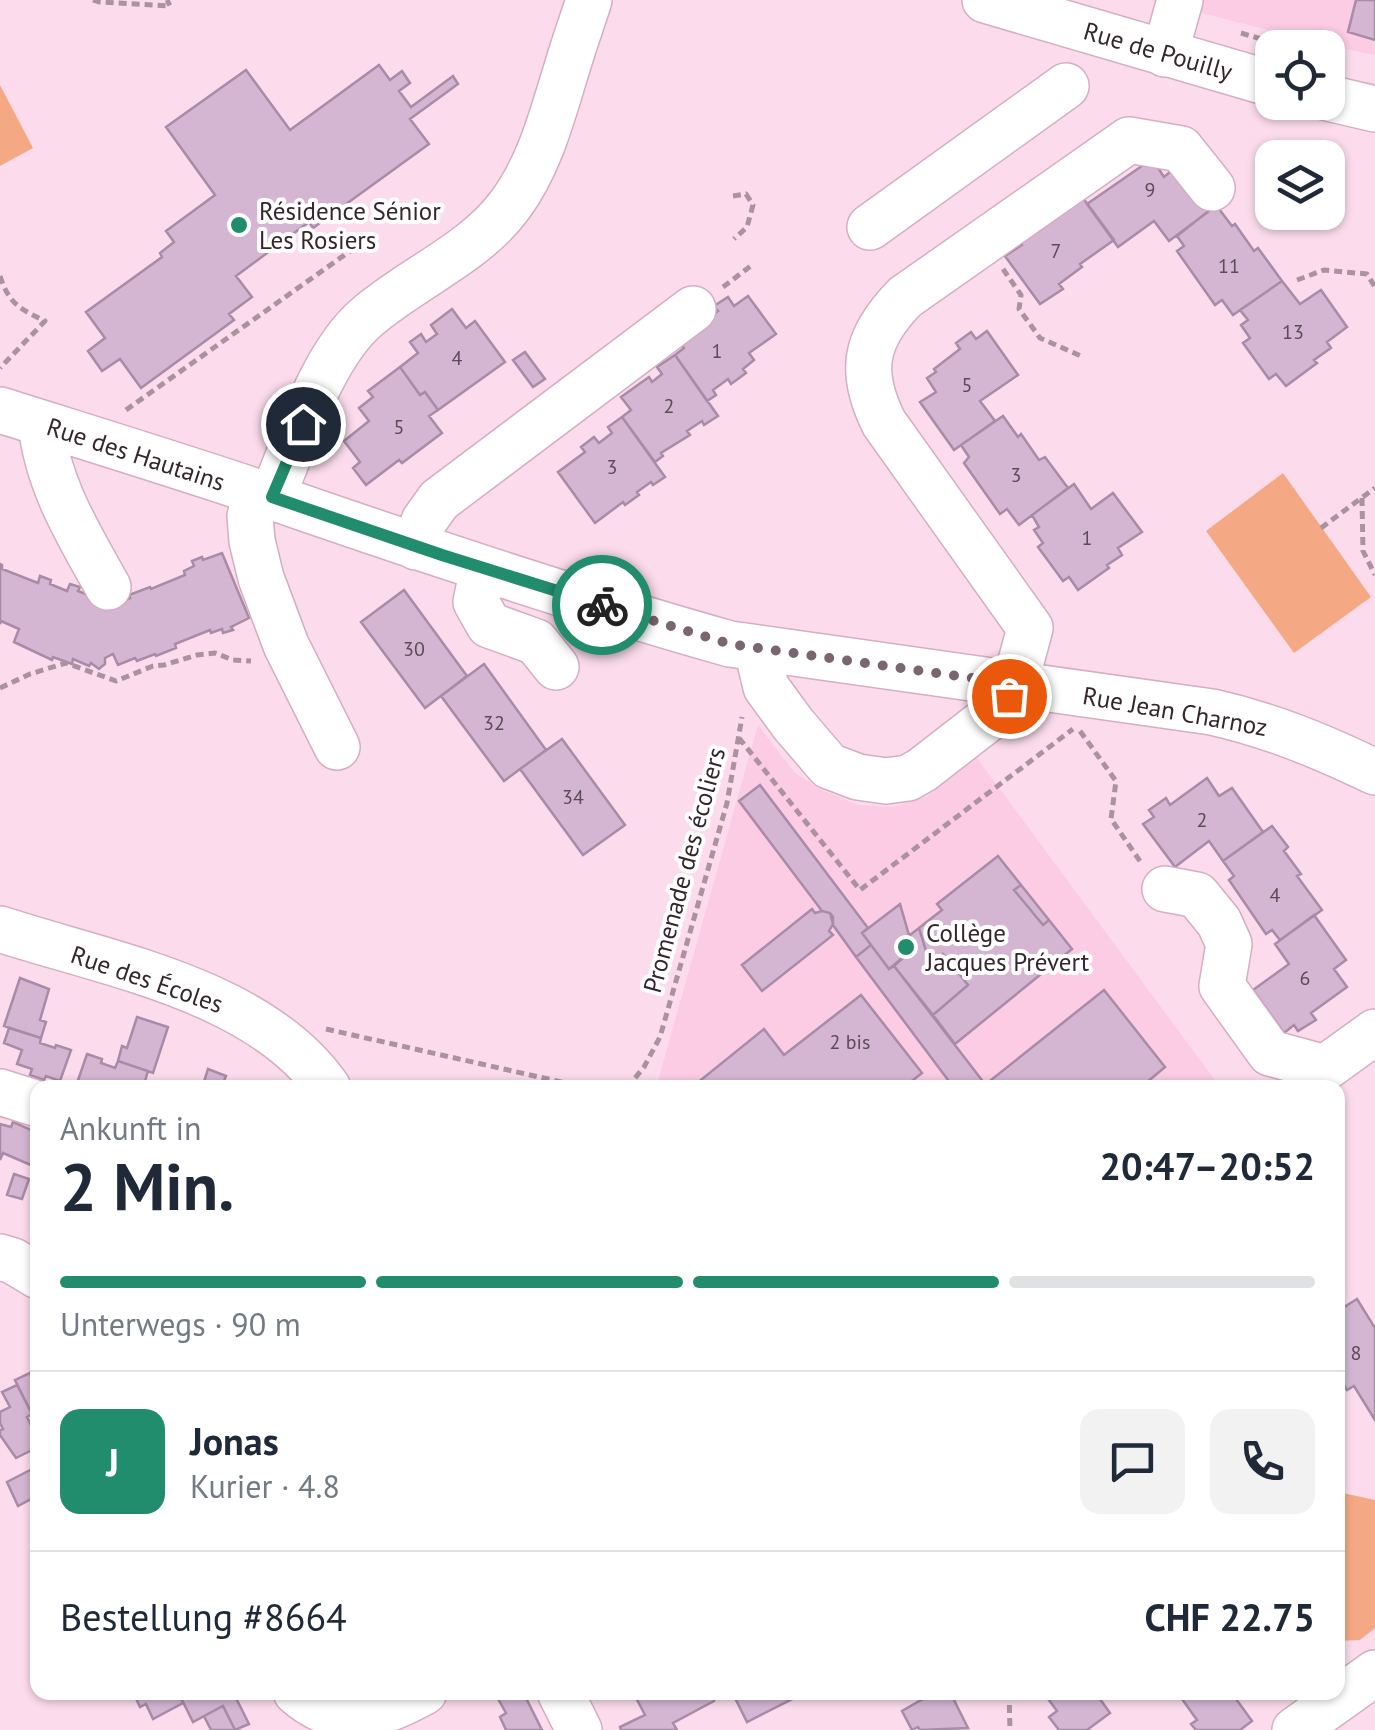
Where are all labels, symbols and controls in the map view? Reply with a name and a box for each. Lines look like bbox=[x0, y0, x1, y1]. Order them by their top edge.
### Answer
street label: Rue de Pouilly bbox=[1080, 15, 1236, 88]
map controls bbox=[1255, 30, 1345, 230]
button: locate bbox=[1255, 30, 1345, 120]
button: layers bbox=[1255, 140, 1345, 230]
house number: 9 bbox=[1145, 177, 1155, 203]
place label: Résidence Sénior Les Rosiers bbox=[259, 195, 441, 256]
marker: Résidence Sénior Les Rosiers bbox=[228, 214, 250, 236]
house number: 7 bbox=[1051, 238, 1061, 264]
house number: 11 bbox=[1218, 253, 1240, 279]
house number: 13 bbox=[1282, 319, 1304, 345]
house number: 1 bbox=[712, 338, 722, 364]
house number: 4 bbox=[452, 345, 463, 371]
house number: 5 bbox=[962, 372, 972, 398]
pin bbox=[261, 382, 346, 467]
house number: 2 bbox=[664, 393, 674, 419]
icon: home bbox=[276, 397, 331, 452]
street label: Rue des Hautains bbox=[43, 410, 229, 498]
house number: 5 bbox=[394, 414, 404, 440]
house number: 3 bbox=[607, 454, 617, 480]
house number: 3 bbox=[1011, 462, 1021, 488]
house number: 1 bbox=[1082, 525, 1092, 551]
courier bbox=[552, 555, 652, 655]
icon: bike bbox=[575, 578, 630, 633]
house number: 30 bbox=[403, 636, 425, 662]
pin bbox=[967, 654, 1052, 739]
icon: bag bbox=[982, 669, 1037, 724]
street label: Rue Jean Charnoz bbox=[1080, 679, 1270, 743]
house number: 32 bbox=[483, 710, 505, 736]
street label: Promenade des écoliers bbox=[636, 744, 732, 996]
house number: 34 bbox=[562, 784, 584, 810]
house number: 2 bbox=[1197, 807, 1207, 833]
house number: 4 bbox=[1270, 882, 1281, 908]
place label: Collège Jacques Prévert bbox=[925, 917, 1090, 978]
marker: Collège Jacques Prévert bbox=[895, 936, 917, 958]
street label: Rue des Écoles bbox=[67, 938, 227, 1020]
house number: 6 bbox=[1300, 965, 1310, 991]
house number: 2 bis bbox=[830, 1029, 870, 1055]
text: Ankunft in bbox=[60, 1107, 201, 1149]
text: 20:47–20:52 bbox=[1100, 1141, 1315, 1190]
text: 2 Min. bbox=[60, 1144, 234, 1228]
text: Unterwegs · 90 m bbox=[60, 1303, 301, 1345]
house number: 8 bbox=[1351, 1340, 1361, 1366]
button: chat bbox=[1080, 1409, 1185, 1514]
button: phone bbox=[1210, 1409, 1315, 1514]
text: Jonas bbox=[190, 1416, 279, 1465]
text: J bbox=[106, 1437, 119, 1486]
text: Kurier · 4.8 bbox=[190, 1465, 340, 1507]
text: Bestellung #8664 bbox=[60, 1592, 347, 1641]
text: CHF 22.75 bbox=[1145, 1592, 1315, 1641]

